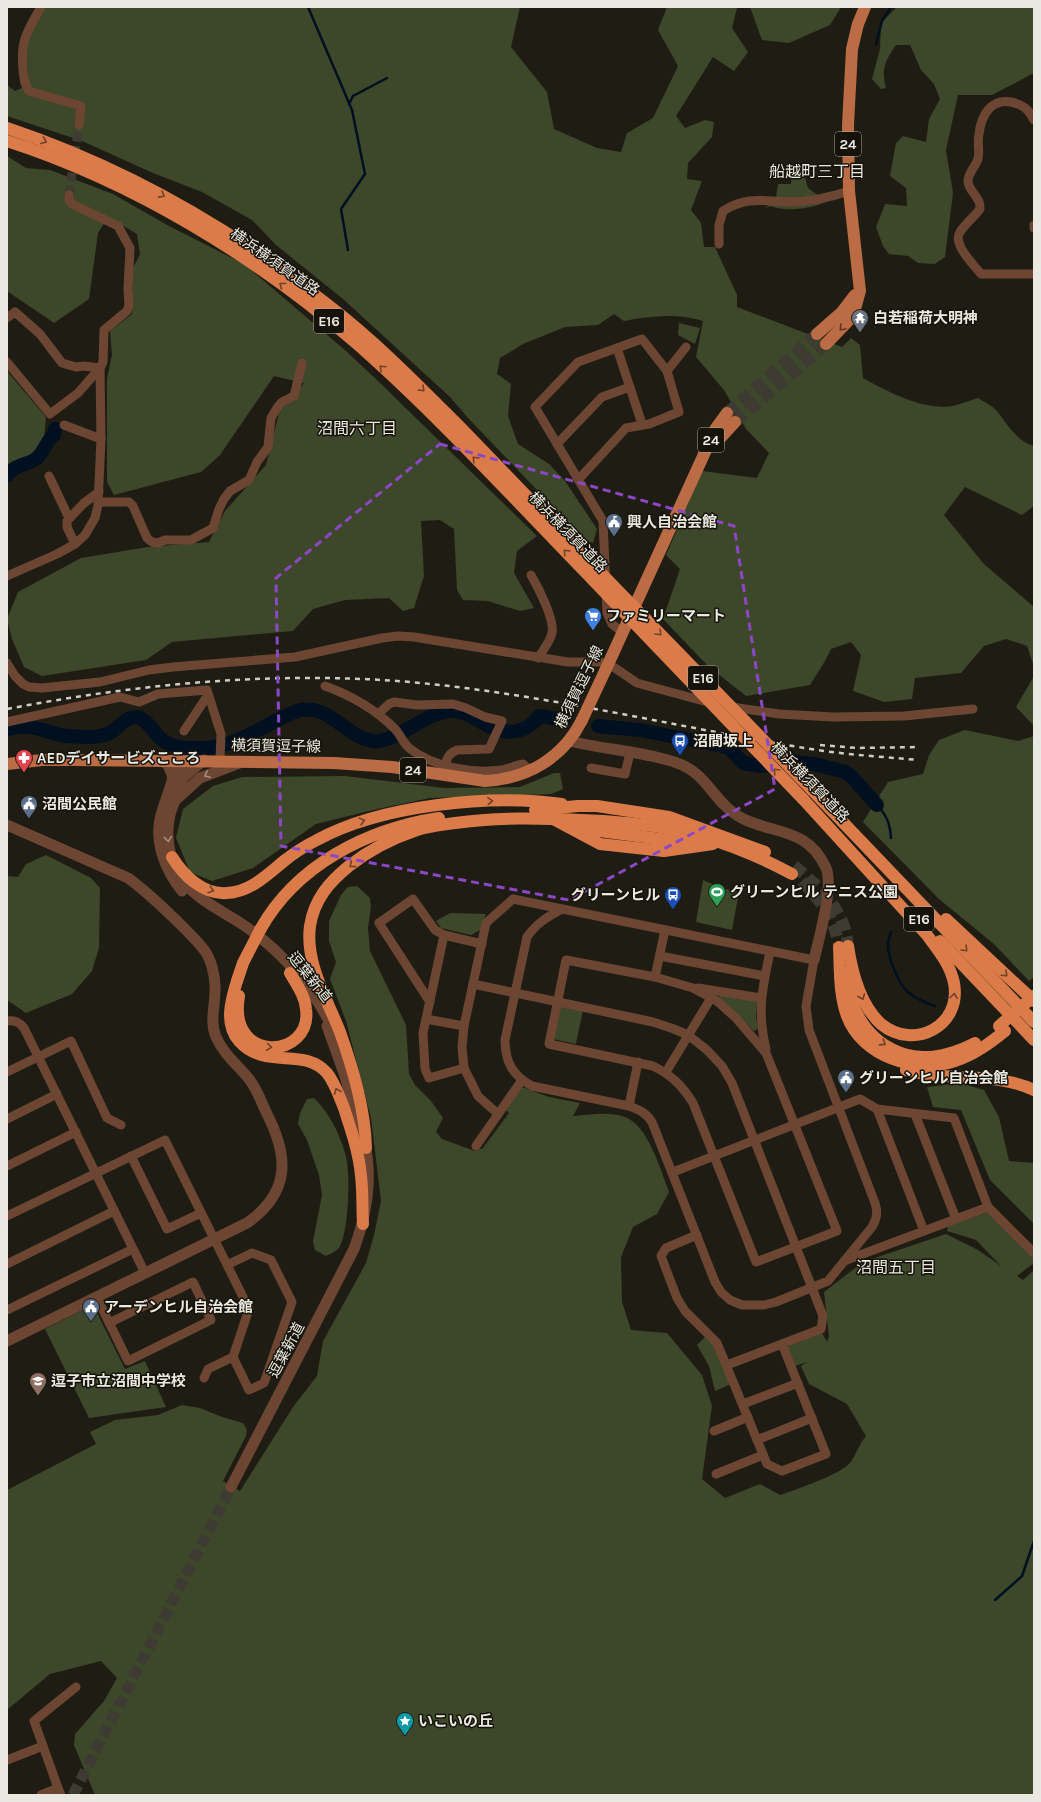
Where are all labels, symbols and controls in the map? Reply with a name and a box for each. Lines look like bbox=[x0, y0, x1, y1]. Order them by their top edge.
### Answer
road number: 24 bbox=[835, 132, 861, 156]
one-way arrow bbox=[40, 136, 47, 144]
district label: 船越町三丁目 bbox=[769, 162, 865, 181]
one-way arrow bbox=[157, 191, 165, 198]
street label: 横浜横須賀道路 bbox=[227, 225, 323, 299]
one-way arrow bbox=[280, 283, 287, 290]
temple icon: 白若稲荷大明神 bbox=[850, 308, 870, 333]
road number: E16 bbox=[314, 309, 344, 333]
place label: 白若稲荷大明神 bbox=[873, 309, 978, 327]
one-way arrow bbox=[839, 323, 847, 331]
one-way arrow bbox=[379, 365, 387, 373]
one-way arrow bbox=[417, 384, 425, 392]
district label: 沼間六丁目 bbox=[317, 419, 397, 438]
road number: 24 bbox=[698, 428, 724, 452]
one-way arrow bbox=[472, 456, 480, 464]
street label: 横浜横須賀道路 bbox=[525, 488, 611, 576]
public building icon: 興人自治会館 bbox=[604, 512, 624, 537]
place label: 興人自治会館 bbox=[627, 513, 717, 531]
one-way arrow bbox=[563, 549, 570, 557]
supermarket icon: ファミリーマート bbox=[583, 606, 603, 631]
place label: ファミリーマート bbox=[606, 607, 726, 625]
one-way arrow bbox=[655, 628, 662, 636]
street label: 横須賀逗子線 bbox=[551, 643, 607, 731]
road number: E16 bbox=[688, 666, 718, 690]
bus stop icon: 沼間坂上 bbox=[670, 731, 690, 756]
place label: 沼間坂上 bbox=[693, 732, 753, 750]
street label: 横須賀逗子線 bbox=[231, 736, 321, 756]
street label: 横浜横須賀道路 bbox=[767, 738, 853, 826]
pharmacy icon: AEDデイサービズこころ bbox=[14, 748, 34, 773]
place label: AEDデイサービズこころ bbox=[37, 749, 200, 767]
road number: 24 bbox=[400, 758, 426, 782]
one-way arrow bbox=[773, 768, 781, 776]
one-way arrow bbox=[203, 770, 211, 778]
public building icon: 沼間公民館 bbox=[19, 794, 39, 819]
place label: 沼間公民館 bbox=[42, 795, 117, 813]
one-way arrow bbox=[487, 797, 493, 805]
one-way arrow bbox=[358, 817, 365, 826]
one-way arrow bbox=[164, 836, 173, 842]
one-way arrow bbox=[349, 860, 356, 867]
sports icon: グリーンヒル テニス公園 bbox=[707, 882, 727, 907]
place label: グリーンヒル テニス公園 bbox=[730, 883, 898, 901]
one-way arrow bbox=[207, 885, 214, 894]
bus stop icon: グリーンヒル bbox=[663, 885, 683, 910]
place label: グリーンヒル bbox=[571, 886, 660, 904]
road number: E16 bbox=[904, 907, 934, 931]
one-way arrow bbox=[960, 944, 968, 952]
street label: 逗葉新道 bbox=[284, 948, 336, 1006]
one-way arrow bbox=[1001, 970, 1008, 977]
one-way arrow bbox=[858, 993, 866, 1000]
one-way arrow bbox=[949, 993, 958, 999]
one-way arrow bbox=[879, 1038, 886, 1046]
one-way arrow bbox=[266, 1042, 272, 1051]
public building icon: グリーンヒル自治会館 bbox=[836, 1068, 856, 1093]
place label: グリーンヒル自治会館 bbox=[859, 1069, 1008, 1087]
one-way arrow bbox=[334, 1087, 342, 1095]
district label: 沼間五丁目 bbox=[856, 1258, 936, 1277]
public building icon: アーデンヒル自治会館 bbox=[81, 1297, 101, 1322]
place label: アーデンヒル自治会館 bbox=[104, 1298, 253, 1316]
street label: 逗葉新道 bbox=[264, 1319, 308, 1381]
school or university icon: 逗子市立沼間中学校 bbox=[28, 1371, 48, 1396]
place label: 逗子市立沼間中学校 bbox=[51, 1372, 186, 1390]
place icon: いこいの丘 bbox=[395, 1711, 415, 1736]
place label: いこいの丘 bbox=[418, 1712, 493, 1730]

